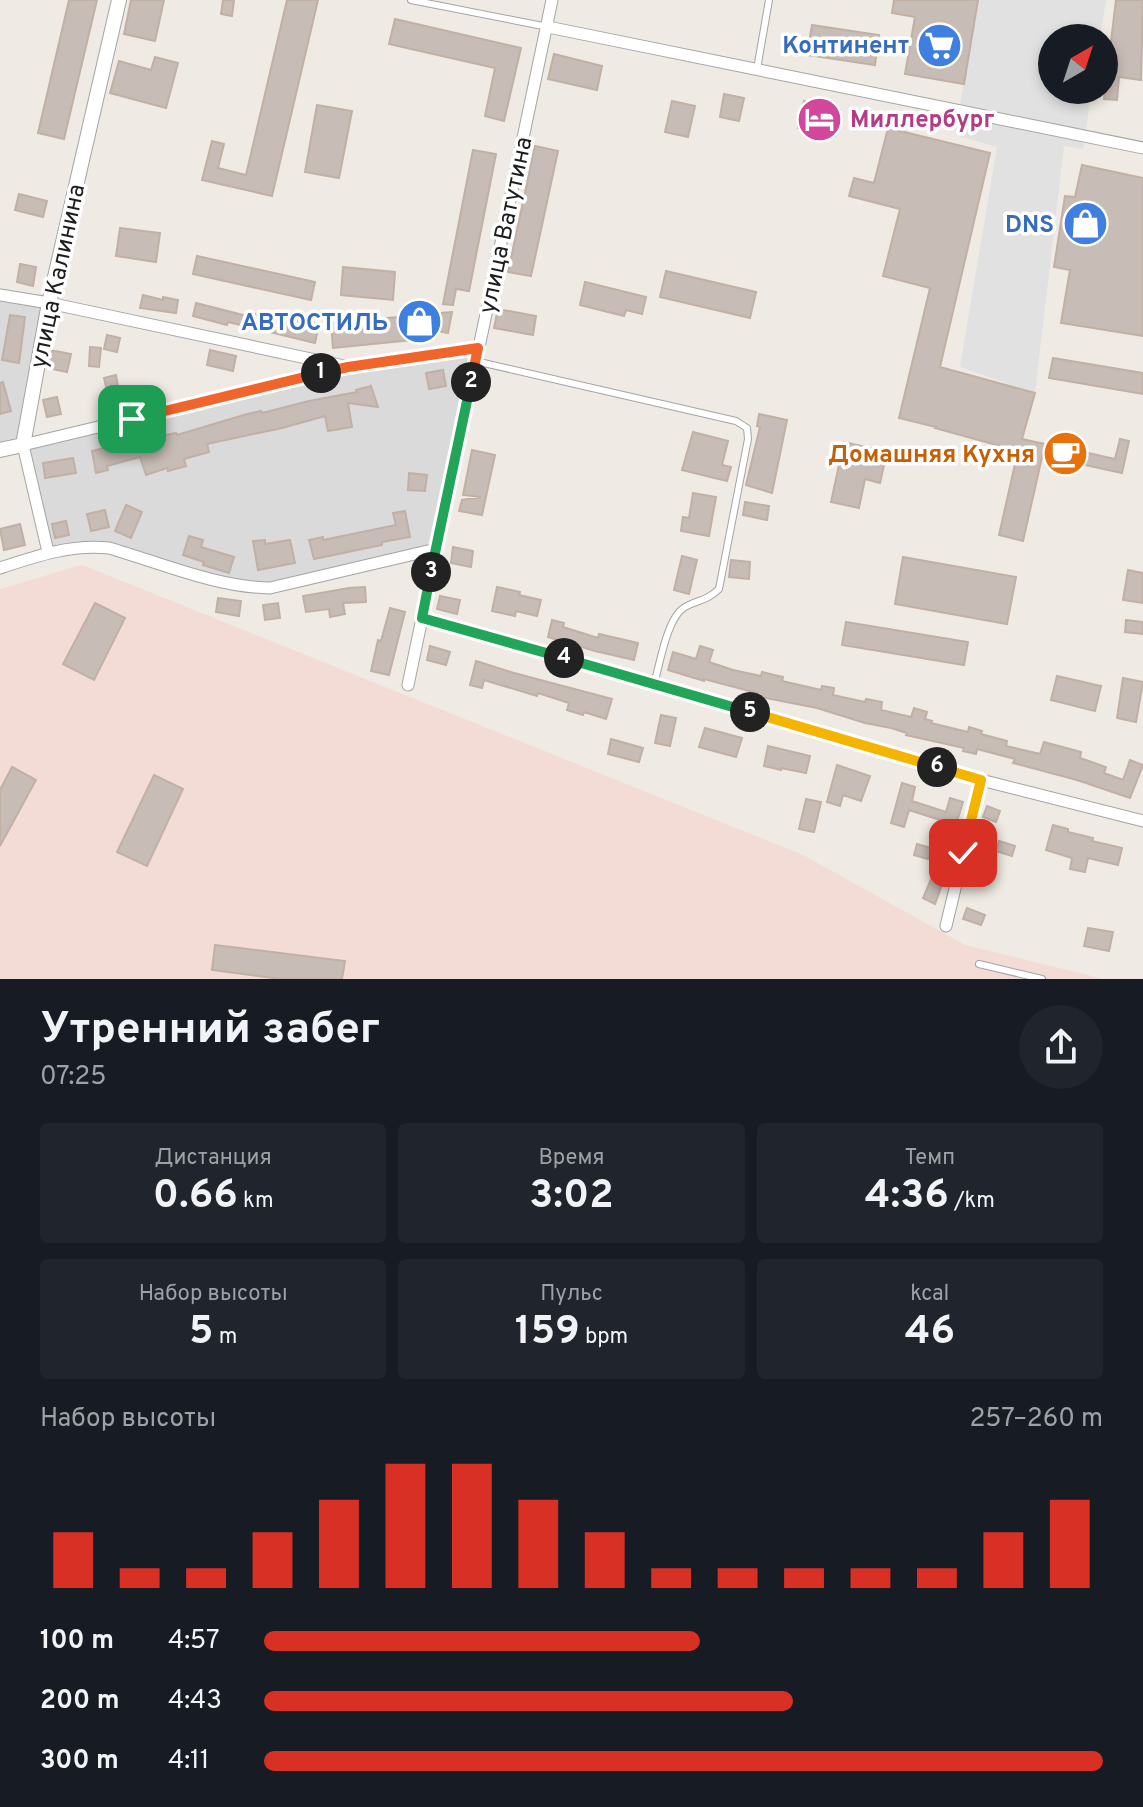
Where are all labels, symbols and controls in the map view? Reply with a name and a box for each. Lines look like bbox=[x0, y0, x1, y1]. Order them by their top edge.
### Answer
supermarket icon: Континент bbox=[916, 21, 964, 69]
north arrow bbox=[1038, 24, 1118, 104]
map controls bbox=[1038, 24, 1118, 104]
place label: Континент bbox=[782, 32, 909, 62]
hotel icon: Миллербург bbox=[795, 95, 843, 143]
place label: Миллербург bbox=[850, 106, 995, 136]
street label: улица Ватутина bbox=[474, 134, 540, 317]
street label: улица Калинина bbox=[25, 181, 93, 371]
shop icon: DNS bbox=[1061, 200, 1109, 248]
place label: DNS bbox=[1005, 211, 1054, 241]
shop icon: АВТОСТИЛЬ bbox=[395, 298, 443, 346]
place label: АВТОСТИЛЬ bbox=[241, 309, 388, 339]
pin: 1 bbox=[301, 353, 341, 393]
text: 1 bbox=[317, 359, 325, 386]
pin: 2 bbox=[451, 362, 491, 402]
text: 2 bbox=[464, 368, 478, 395]
pin bbox=[98, 385, 166, 453]
icon: arrive bbox=[110, 397, 154, 441]
cafe icon: Домашняя Кухня bbox=[1042, 430, 1090, 478]
place label: Домашняя Кухня bbox=[828, 441, 1035, 471]
pin: 3 bbox=[411, 552, 451, 592]
text: 3 bbox=[424, 558, 438, 585]
pin: 4 bbox=[544, 638, 584, 678]
text: 4 bbox=[557, 644, 571, 671]
pin: 5 bbox=[730, 692, 770, 732]
text: 5 bbox=[743, 698, 757, 725]
pin: 6 bbox=[917, 747, 957, 787]
text: 6 bbox=[930, 753, 944, 780]
pin bbox=[929, 819, 997, 887]
icon: check bbox=[941, 831, 985, 875]
text: Утренний забег bbox=[40, 1003, 380, 1059]
button: share bbox=[1019, 1005, 1103, 1089]
text: 07:25 bbox=[40, 1061, 106, 1094]
text: Дистанция bbox=[155, 1145, 272, 1172]
text: Время bbox=[538, 1145, 605, 1172]
text: Темп bbox=[905, 1145, 955, 1172]
text: 0.66 bbox=[153, 1172, 238, 1222]
text: 3:02 bbox=[529, 1172, 614, 1222]
text: 4:36 bbox=[865, 1172, 949, 1222]
text: km bbox=[238, 1188, 274, 1215]
text: /km bbox=[949, 1188, 995, 1215]
text: Набор высоты bbox=[139, 1281, 288, 1308]
text: Пульс bbox=[540, 1281, 603, 1308]
text: kcal bbox=[910, 1281, 949, 1308]
text: 5 bbox=[189, 1308, 213, 1358]
text: 159 bbox=[515, 1308, 580, 1358]
text: 46 bbox=[905, 1308, 955, 1358]
text: m bbox=[213, 1324, 237, 1351]
text: bpm bbox=[580, 1324, 628, 1351]
text: Набор высоты bbox=[40, 1403, 216, 1436]
text: 257–260 m bbox=[969, 1403, 1103, 1436]
text: 100 m bbox=[40, 1625, 114, 1658]
text: 4:57 bbox=[168, 1625, 219, 1658]
text: 200 m bbox=[40, 1685, 119, 1718]
text: 4:43 bbox=[168, 1685, 222, 1718]
text: 300 m bbox=[40, 1745, 119, 1778]
text: 4:11 bbox=[168, 1745, 209, 1778]

